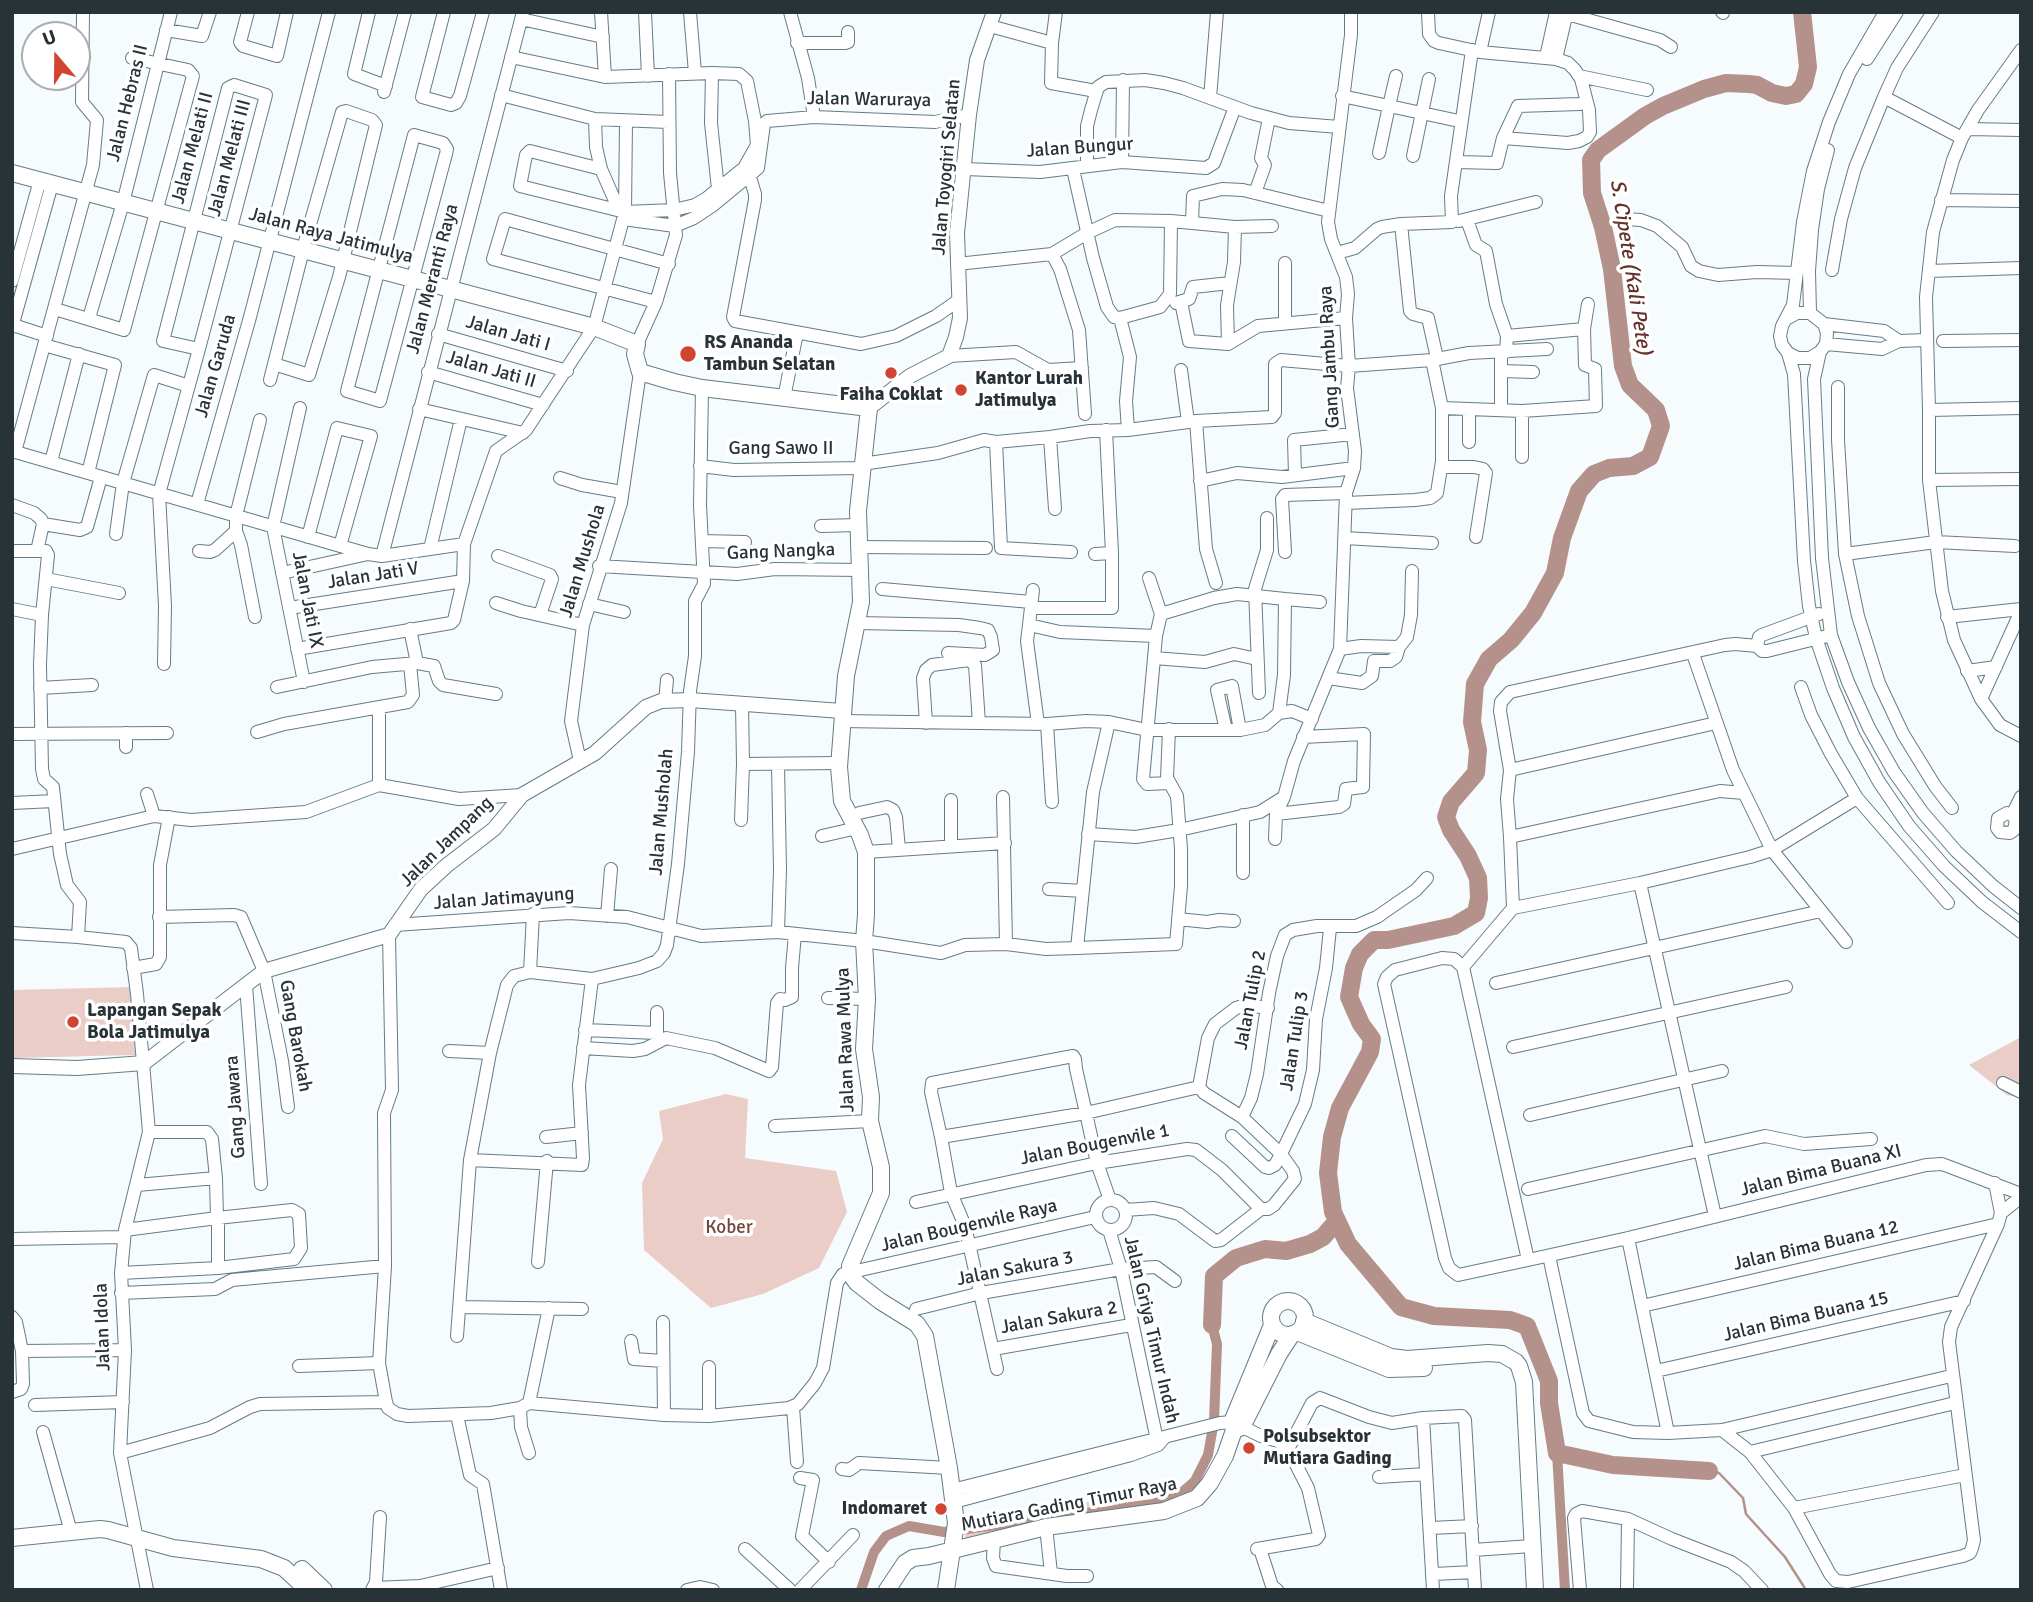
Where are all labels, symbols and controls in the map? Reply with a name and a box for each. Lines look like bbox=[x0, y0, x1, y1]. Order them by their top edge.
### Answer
north arrow bbox=[21, 21, 91, 91]
text: U bbox=[39, 25, 60, 52]
street label: Jalan Hebras II bbox=[102, 42, 154, 164]
street label: Jalan Toyogiri Selatan bbox=[928, 78, 966, 256]
street label: Jalan Waruraya bbox=[807, 88, 931, 112]
street label: Jalan Melati II bbox=[167, 90, 219, 206]
street label: Jalan Melati III bbox=[203, 97, 257, 219]
street label: Jalan Bungur bbox=[1026, 133, 1134, 163]
water label: S. Cipete (Kali Pete) bbox=[1604, 178, 1656, 356]
street label: Jalan Meranti Raya bbox=[402, 202, 464, 356]
street label: Jalan Raya Jatimulya bbox=[246, 203, 416, 269]
street label: Gang Jambu Raya bbox=[1315, 285, 1345, 429]
street label: Jalan Jati I bbox=[463, 311, 553, 357]
street label: Jalan Garuda bbox=[190, 312, 242, 420]
place label: RS Ananda Tambun Selatan bbox=[704, 332, 835, 376]
marker: RS Ananda Tambun Selatan bbox=[678, 344, 698, 364]
street label: Jalan Jati II bbox=[444, 346, 538, 394]
marker: Faiha Coklat bbox=[883, 365, 899, 381]
place label: Kantor Lurah Jatimulya bbox=[975, 368, 1083, 412]
marker: Kantor Lurah Jatimulya bbox=[953, 382, 969, 398]
place label: Faiha Coklat bbox=[839, 384, 943, 406]
street label: Gang Sawo II bbox=[728, 438, 834, 460]
street label: Jalan Mushola bbox=[555, 502, 611, 620]
street label: Gang Nangka bbox=[726, 539, 836, 565]
street label: Jalan Jati IX bbox=[286, 550, 328, 650]
street label: Jalan Jati V bbox=[326, 558, 420, 594]
street label: Jalan Musholah bbox=[645, 748, 679, 876]
street label: Jalan Jampang bbox=[396, 792, 498, 892]
street label: Jalan Jatimayung bbox=[433, 883, 575, 915]
street label: Jalan Tulip 2 bbox=[1230, 948, 1272, 1052]
street label: Jalan Rawa Mulya bbox=[832, 967, 860, 1113]
street label: Gang Barokah bbox=[274, 978, 316, 1094]
street label: Jalan Tulip 3 bbox=[1276, 989, 1314, 1093]
place label: Lapangan Sepak Bola Jatimulya bbox=[87, 1000, 221, 1044]
marker: Lapangan Sepak Bola Jatimulya bbox=[65, 1014, 81, 1030]
street label: Gang Jawara bbox=[221, 1055, 251, 1159]
street label: Jalan Bougenvile 1 bbox=[1018, 1119, 1172, 1171]
street label: Jalan Bima Buana XI bbox=[1738, 1140, 1904, 1202]
street label: Jalan Bougenvile Raya bbox=[879, 1195, 1059, 1257]
street label: Jalan Bima Buana 12 bbox=[1731, 1216, 1901, 1276]
park label: Kober bbox=[705, 1217, 753, 1239]
street label: Jalan Griya Timur Indah bbox=[1118, 1234, 1184, 1426]
street label: Jalan Sakura 3 bbox=[955, 1247, 1075, 1291]
street label: Jalan Idola bbox=[90, 1283, 116, 1371]
street label: Jalan Bima Buana 15 bbox=[1721, 1287, 1891, 1347]
street label: Jalan Sakura 2 bbox=[999, 1297, 1119, 1339]
place label: Polsubsektor Mutiara Gading bbox=[1263, 1426, 1392, 1470]
marker: Polsubsektor Mutiara Gading bbox=[1241, 1440, 1257, 1456]
street label: Mutiara Gading Timur Raya bbox=[959, 1473, 1179, 1537]
place label: Indomaret bbox=[842, 1498, 927, 1520]
marker: Indomaret bbox=[933, 1501, 949, 1517]

